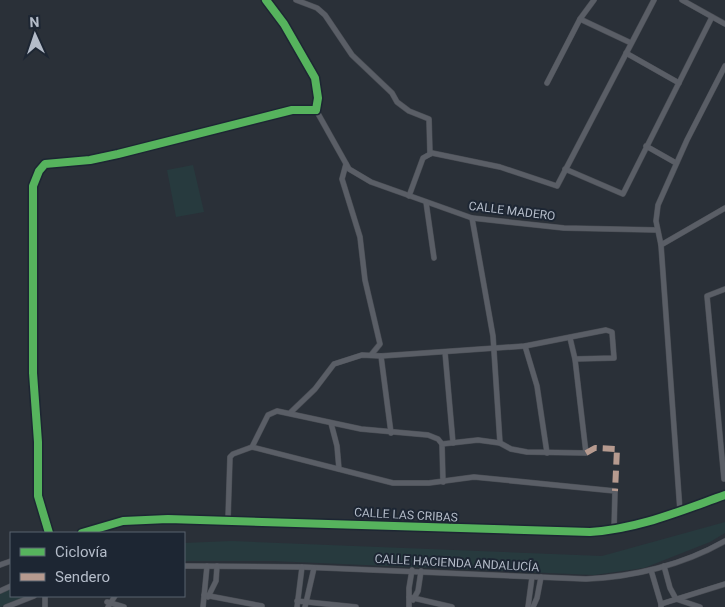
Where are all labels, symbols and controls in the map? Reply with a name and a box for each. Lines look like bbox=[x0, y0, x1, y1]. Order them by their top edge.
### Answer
north arrow bbox=[10, 10, 60, 60]
text: N bbox=[29, 14, 40, 30]
street label: CALLE MADERO bbox=[468, 199, 556, 223]
street label: CALLE LAS CRIBAS bbox=[354, 505, 458, 525]
legend bbox=[10, 532, 185, 597]
text: Ciclovía bbox=[55, 543, 108, 561]
street label: CALLE HACIENDA ANDALUCÍA bbox=[374, 551, 540, 574]
text: Sendero bbox=[55, 568, 110, 586]

